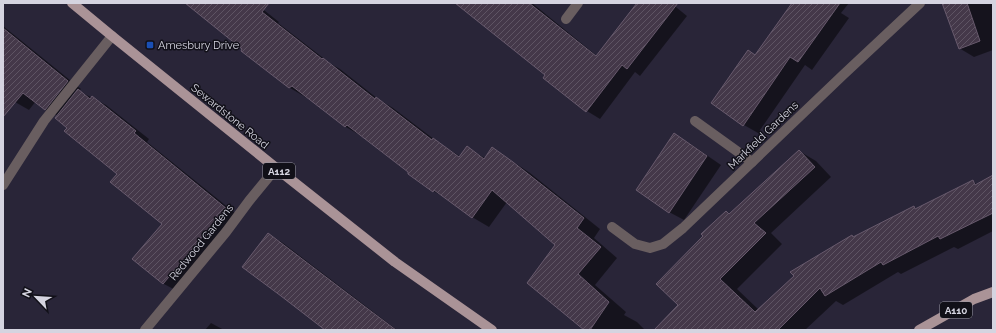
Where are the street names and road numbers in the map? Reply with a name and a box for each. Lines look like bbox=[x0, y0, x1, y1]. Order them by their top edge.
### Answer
street label: Sewardstone Road bbox=[188, 81, 271, 152]
street label: Markfield Gardens bbox=[726, 99, 801, 172]
road number: A112 bbox=[263, 163, 295, 179]
street label: Redwood Gardens bbox=[167, 202, 236, 283]
road number: A110 bbox=[940, 302, 972, 318]

